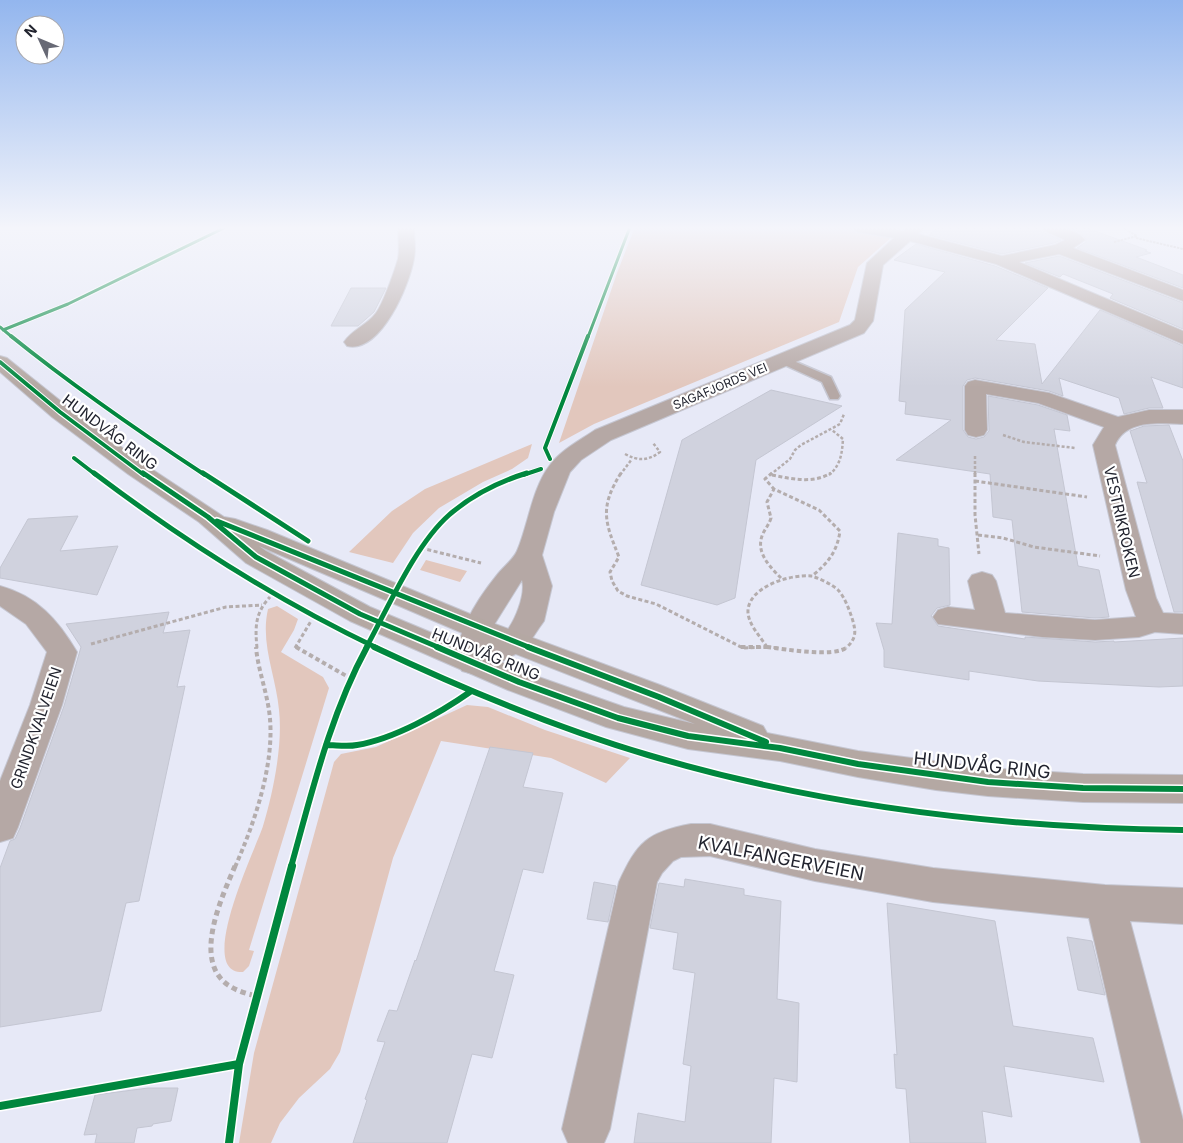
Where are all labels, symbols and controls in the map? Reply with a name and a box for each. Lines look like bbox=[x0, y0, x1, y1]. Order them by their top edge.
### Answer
north arrow bbox=[15, 15, 65, 65]
text: N bbox=[20, 21, 40, 40]
street label: SAGAFJORDS VEI bbox=[671, 359, 769, 413]
street label: HUNDVÅG RING bbox=[58, 390, 162, 474]
street label: VESTRIKROKEN bbox=[1100, 464, 1144, 580]
street label: HUNDVÅG RING bbox=[429, 624, 543, 684]
street label: GRINDKVALVEIEN bbox=[6, 664, 66, 792]
street label: HUNDVÅG RING bbox=[912, 745, 1052, 783]
street label: KVALFANGERVEIEN bbox=[696, 832, 866, 884]

